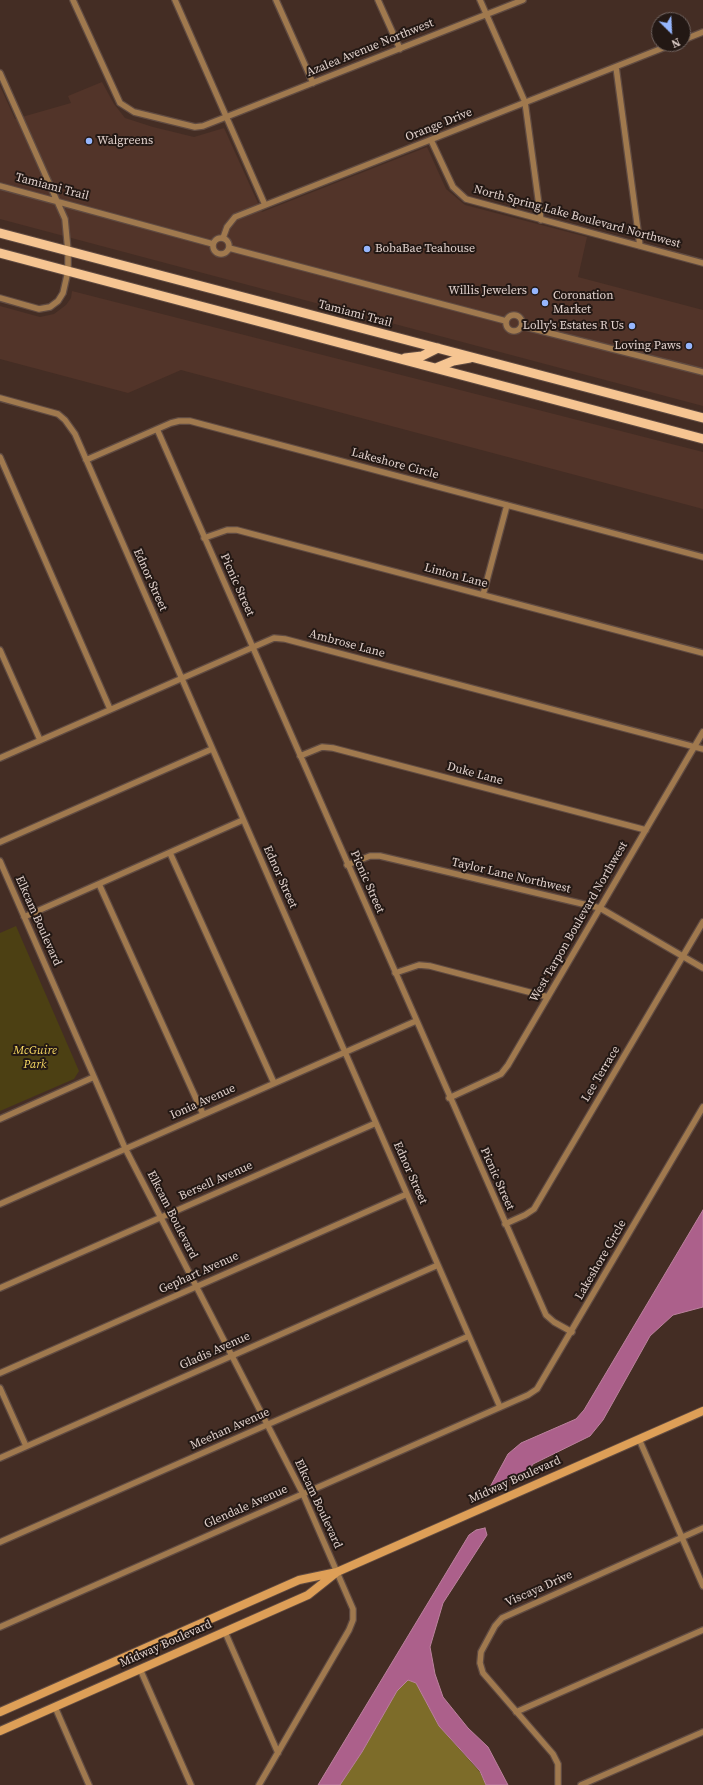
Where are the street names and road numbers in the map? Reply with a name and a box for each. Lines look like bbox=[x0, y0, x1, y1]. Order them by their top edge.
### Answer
street label: Azalea Avenue Northwest bbox=[304, 16, 436, 80]
street label: Orange Drive bbox=[404, 105, 474, 145]
street label: Tamiami Trail bbox=[14, 170, 90, 204]
street label: North Spring Lake Boulevard Northwest bbox=[472, 182, 682, 252]
street label: Tamiami Trail bbox=[317, 297, 393, 331]
street label: Lakeshore Circle bbox=[350, 445, 440, 483]
street label: Ednor Street bbox=[130, 547, 170, 613]
street label: Picnic Street bbox=[217, 551, 257, 619]
street label: Linton Lane bbox=[423, 561, 489, 591]
street label: Ambrose Lane bbox=[307, 627, 387, 661]
street label: Duke Lane bbox=[445, 760, 505, 788]
street label: West Tarpon Boulevard Northwest bbox=[527, 839, 631, 1005]
street label: Ednor Street bbox=[260, 844, 300, 910]
street label: Picnic Street bbox=[347, 848, 387, 916]
street label: Taylor Lane Northwest bbox=[450, 855, 572, 897]
street label: Elkcam Boulevard bbox=[12, 874, 64, 968]
street label: Lee Terrace bbox=[579, 1043, 623, 1105]
street label: Ionia Avenue bbox=[168, 1081, 238, 1123]
street label: Ednor Street bbox=[390, 1140, 430, 1206]
street label: Picnic Street bbox=[477, 1145, 517, 1213]
street label: Bersell Avenue bbox=[177, 1158, 255, 1204]
street label: Elkcam Boulevard bbox=[144, 1169, 200, 1261]
street label: Lakeshore Circle bbox=[572, 1217, 630, 1303]
street label: Gephart Avenue bbox=[157, 1249, 241, 1297]
street label: Gladis Avenue bbox=[178, 1329, 252, 1373]
street label: Meehan Avenue bbox=[188, 1405, 272, 1453]
street label: Midway Boulevard bbox=[467, 1453, 563, 1507]
street label: Elkcam Boulevard bbox=[291, 1457, 345, 1551]
street label: Glendale Avenue bbox=[202, 1482, 290, 1532]
street label: Viscaya Drive bbox=[503, 1568, 575, 1610]
street label: Midway Boulevard bbox=[118, 1617, 214, 1671]

